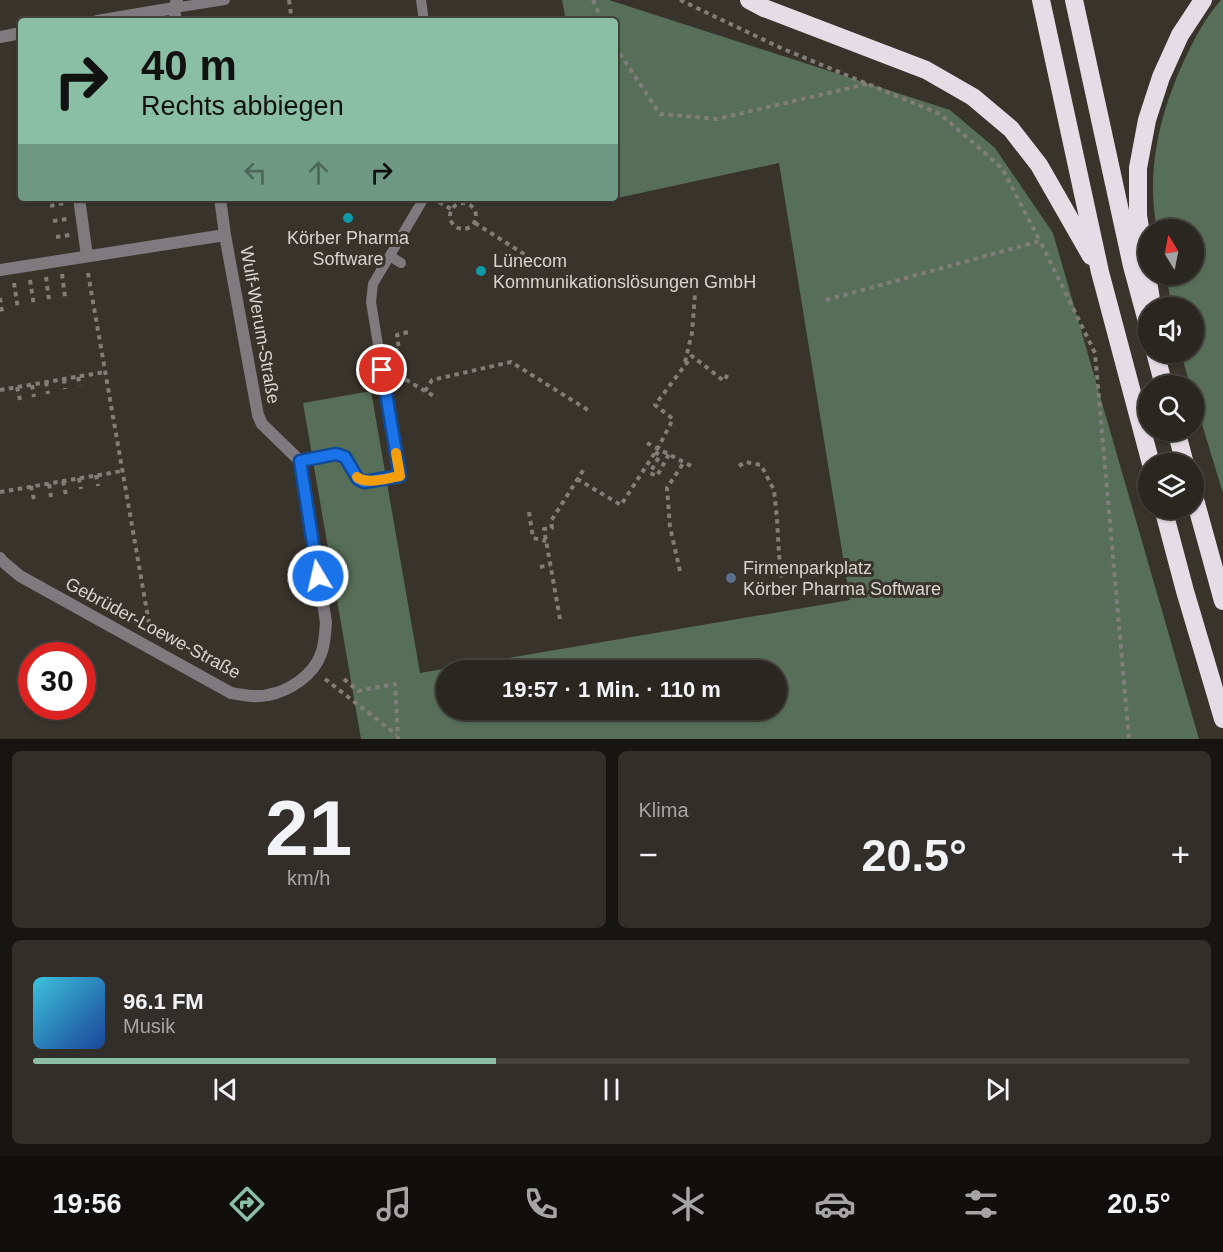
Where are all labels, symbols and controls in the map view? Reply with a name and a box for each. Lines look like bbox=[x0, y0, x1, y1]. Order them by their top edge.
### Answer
icon: right bbox=[42, 42, 120, 120]
text: 40 m bbox=[141, 42, 237, 89]
text: Rechts abbiegen bbox=[141, 91, 344, 121]
icon: left bbox=[239, 156, 272, 189]
icon: ahead bbox=[302, 156, 335, 189]
icon: right bbox=[365, 156, 398, 189]
marker: Körber Pharma Software bbox=[341, 211, 355, 225]
north arrow bbox=[1138, 219, 1204, 285]
map controls bbox=[1138, 219, 1204, 519]
place label: Körber Pharma Software bbox=[287, 228, 410, 269]
street label: Wulf-Werum-Straße bbox=[236, 245, 284, 405]
place label: Lünecom Kommunikationslösungen GmbH bbox=[493, 251, 756, 292]
marker: Lünecom Kommunikationslösungen GmbH bbox=[474, 264, 488, 278]
button: sound bbox=[1138, 297, 1204, 363]
pin bbox=[356, 344, 407, 395]
icon: arrive bbox=[365, 353, 398, 386]
button: search bbox=[1138, 375, 1204, 441]
button: layers bbox=[1138, 453, 1204, 519]
position arrow bbox=[286, 544, 350, 608]
place label: Firmenparkplatz Körber Pharma Software bbox=[743, 558, 941, 599]
marker: Firmenparkplatz Körber Pharma Software bbox=[724, 571, 738, 585]
street label: Gebrüder-Loewe-Straße bbox=[62, 573, 244, 683]
speed limit sign: 30 bbox=[18, 642, 96, 720]
text: 19:57 · 1 Min. · 110 m bbox=[502, 677, 721, 702]
text: 21 bbox=[265, 784, 352, 872]
text: Klima bbox=[639, 799, 689, 821]
text: 20.5° bbox=[861, 830, 967, 881]
text: − bbox=[639, 836, 658, 873]
text: + bbox=[1171, 836, 1190, 873]
text: km/h bbox=[287, 867, 330, 889]
text: 96.1 FM bbox=[123, 989, 204, 1014]
text: Musik bbox=[123, 1015, 175, 1037]
icon: previous bbox=[209, 1073, 242, 1106]
icon: pause bbox=[595, 1073, 628, 1106]
icon: next bbox=[981, 1073, 1014, 1106]
icon: directions bbox=[226, 1183, 268, 1225]
icon: music bbox=[373, 1183, 415, 1225]
icon: phone bbox=[520, 1183, 562, 1225]
icon: climate bbox=[667, 1183, 709, 1225]
icon: car bbox=[814, 1183, 856, 1225]
icon: filters bbox=[960, 1183, 1002, 1225]
text: 19:56 bbox=[52, 1189, 121, 1219]
text: 20.5° bbox=[1107, 1189, 1171, 1219]

